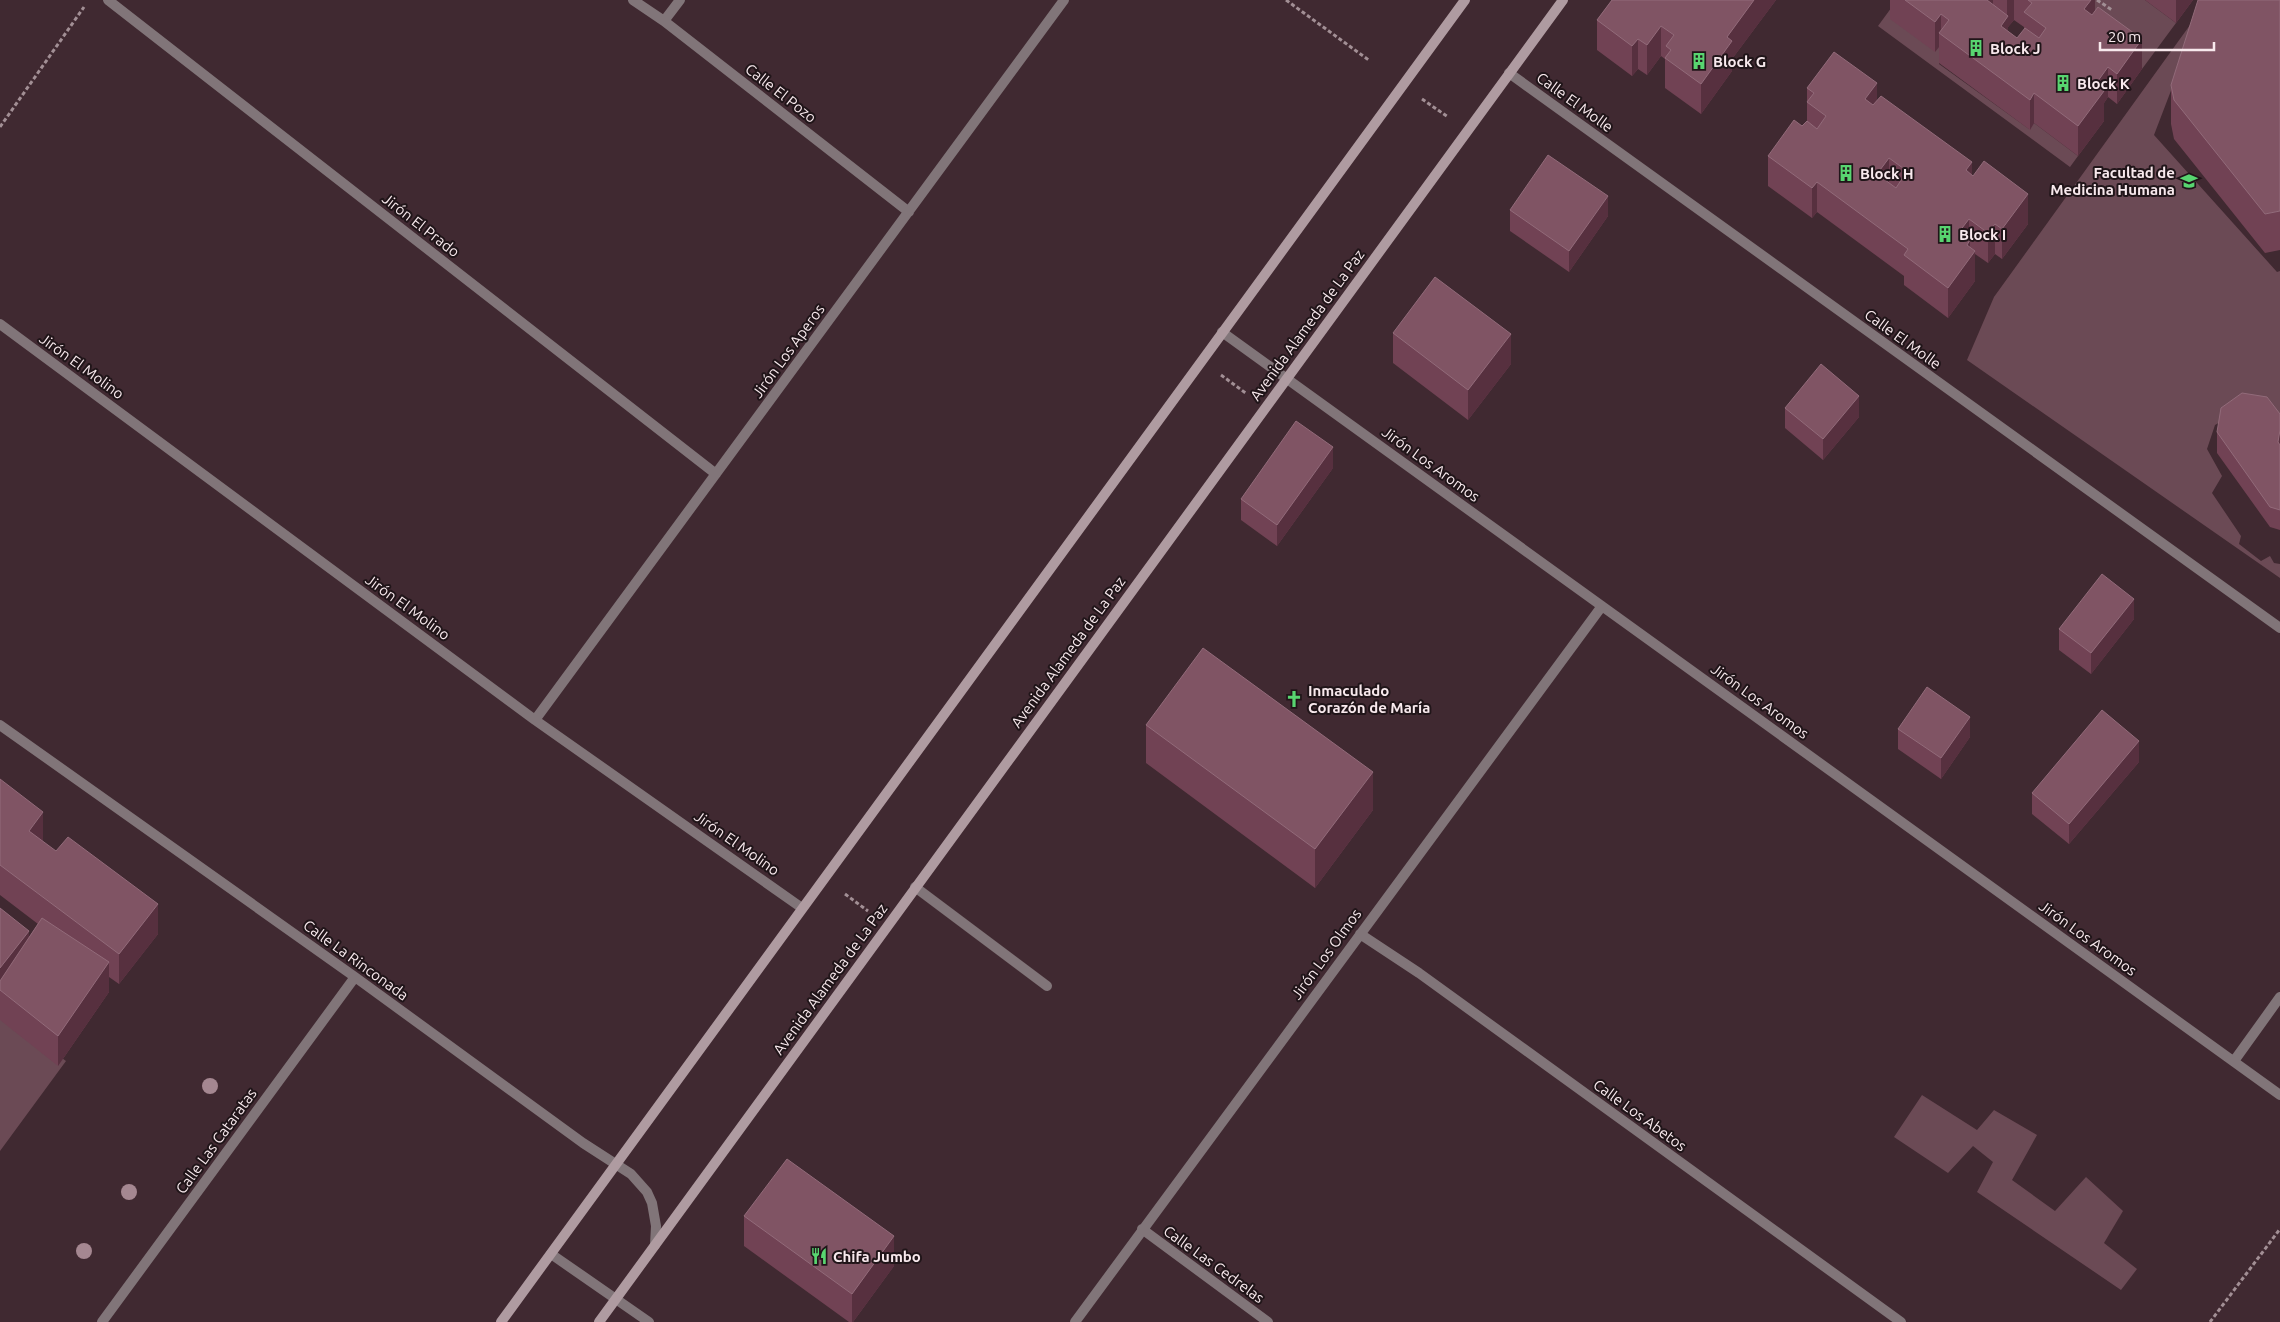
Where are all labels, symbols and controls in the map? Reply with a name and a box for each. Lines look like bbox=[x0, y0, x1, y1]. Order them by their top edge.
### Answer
scale bar bbox=[2100, 20, 2214, 52]
text: 20 m bbox=[2108, 28, 2141, 45]
building icon: Block J bbox=[1966, 38, 1986, 58]
place label: Block J bbox=[1990, 40, 2041, 57]
building icon: Block G bbox=[1689, 51, 1709, 71]
place label: Block G bbox=[1713, 53, 1766, 70]
street label: Calle El Pozo bbox=[742, 60, 820, 126]
street label: Calle El Molle bbox=[1534, 69, 1616, 135]
building icon: Block K bbox=[2053, 73, 2073, 93]
place label: Block K bbox=[2077, 75, 2130, 92]
building icon: Block H bbox=[1836, 163, 1856, 183]
place label: Facultad de Medicina Humana bbox=[2050, 164, 2175, 198]
place label: Block H bbox=[1860, 165, 1914, 182]
school or university icon: Facultad de Medicina Humana bbox=[2179, 171, 2199, 191]
street label: Jirón El Prado bbox=[379, 190, 463, 260]
building icon: Block I bbox=[1935, 224, 1955, 244]
place label: Block I bbox=[1959, 226, 2006, 243]
street label: Avenida Alameda de La Paz bbox=[1246, 246, 1368, 404]
street label: Jirón Los Aperos bbox=[748, 301, 828, 401]
street label: Calle El Molle bbox=[1862, 306, 1944, 372]
street label: Jirón El Molino bbox=[37, 330, 127, 402]
street label: Jirón Los Aromos bbox=[1379, 423, 1483, 505]
street label: Jirón El Molino bbox=[363, 571, 453, 643]
street label: Avenida Alameda de La Paz bbox=[1007, 573, 1129, 731]
street label: Jirón Los Aromos bbox=[1708, 660, 1812, 742]
place label: Inmaculado Corazón de María bbox=[1308, 682, 1430, 716]
church icon: Inmaculado Corazón de María bbox=[1284, 689, 1304, 709]
street label: Jirón El Molino bbox=[691, 807, 783, 879]
street label: Jirón Los Aromos bbox=[2036, 897, 2140, 979]
street label: Avenida Alameda de La Paz bbox=[769, 900, 891, 1058]
street label: Jirón Los Olmos bbox=[1287, 905, 1365, 1003]
street label: Calle La Rinconada bbox=[300, 916, 412, 1004]
street label: Calle Los Abetos bbox=[1590, 1076, 1690, 1154]
street label: Calle Las Cataratas bbox=[172, 1085, 260, 1197]
street label: Calle Las Cedrelas bbox=[1160, 1222, 1268, 1306]
restaurant icon: Chifa Jumbo bbox=[809, 1246, 829, 1266]
place label: Chifa Jumbo bbox=[833, 1248, 921, 1265]

